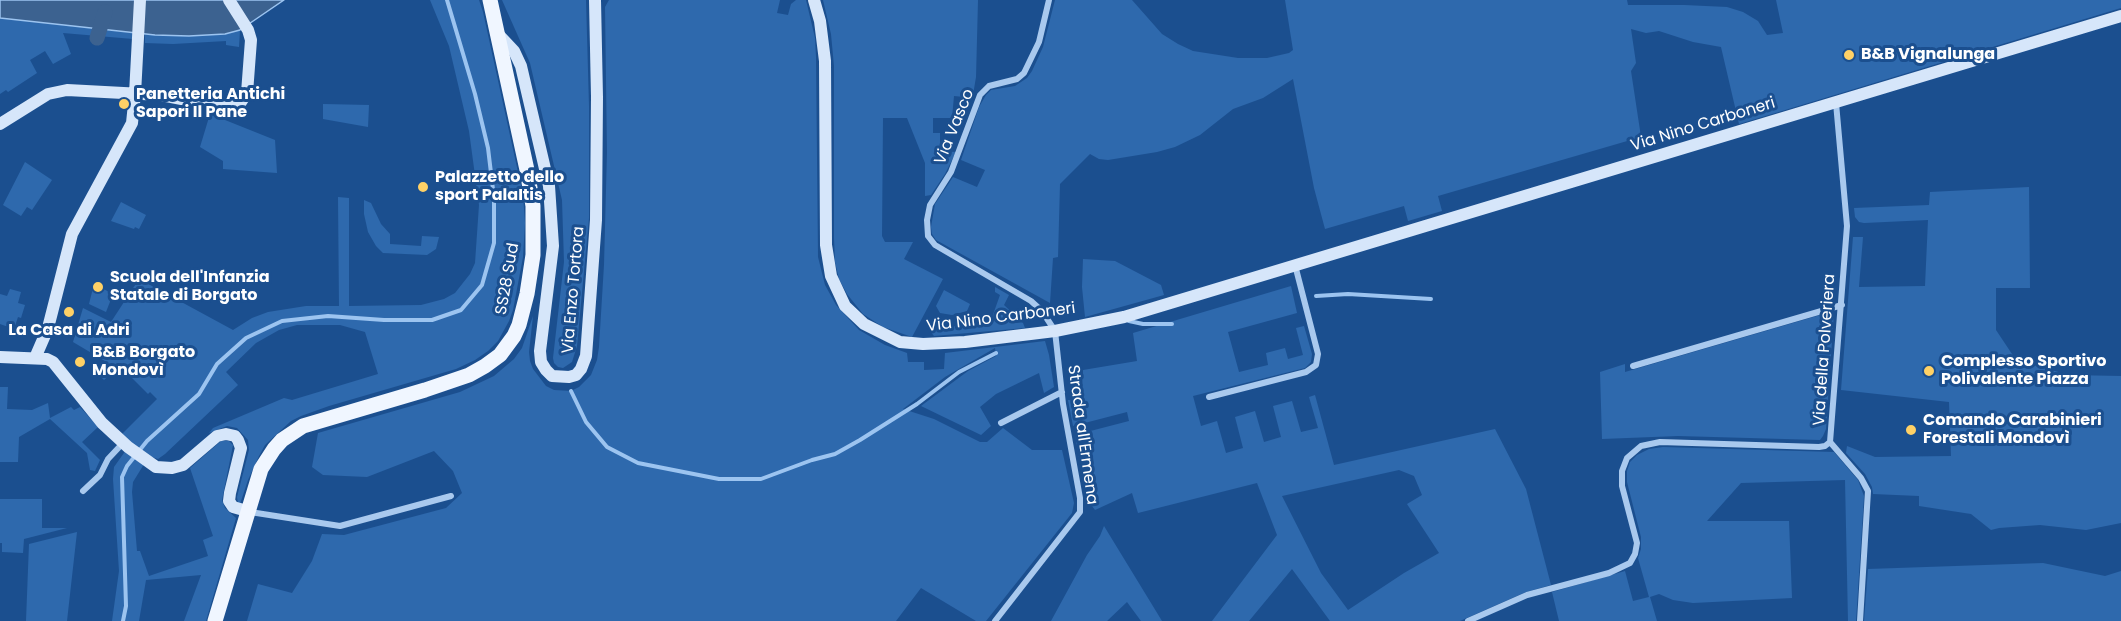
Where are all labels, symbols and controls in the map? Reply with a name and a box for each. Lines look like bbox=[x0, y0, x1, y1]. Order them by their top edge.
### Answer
place label: B&B Vignalunga bbox=[1861, 45, 1995, 65]
marker: B&B Vignalunga bbox=[1842, 48, 1856, 62]
place label: Panetteria Antichi Sapori Il Pane bbox=[136, 85, 285, 123]
street label: Via Vasco bbox=[931, 86, 979, 168]
street label: Via Nino Carboneri bbox=[1628, 94, 1778, 156]
marker: Panetteria Antichi Sapori Il Pane bbox=[117, 97, 131, 111]
place label: Palazzetto dello sport PalaItis bbox=[435, 168, 564, 206]
marker: Palazzetto dello sport PalaItis bbox=[416, 180, 430, 194]
street label: Via Enzo Tortora bbox=[559, 226, 589, 354]
street label: SS28 Sud bbox=[492, 241, 524, 317]
place label: Scuola dell'Infanzia Statale di Borgato bbox=[110, 268, 270, 306]
street label: Via della Polveriera bbox=[1810, 273, 1840, 427]
marker: Scuola dell'Infanzia Statale di Borgato bbox=[91, 280, 105, 294]
street label: Via Nino Carboneri bbox=[925, 299, 1077, 337]
marker: La Casa di Adri bbox=[62, 305, 76, 319]
place label: La Casa di Adri bbox=[8, 321, 130, 341]
place label: B&B Borgato Mondovì bbox=[92, 343, 195, 381]
place label: Complesso Sportivo Polivalente Piazza bbox=[1941, 352, 2106, 390]
marker: B&B Borgato Mondovì bbox=[73, 355, 87, 369]
street label: Strada all'Ermena bbox=[1063, 364, 1101, 506]
marker: Complesso Sportivo Polivalente Piazza bbox=[1922, 364, 1936, 378]
place label: Comando Carabinieri Forestali Mondovì bbox=[1923, 411, 2102, 449]
marker: Comando Carabinieri Forestali Mondovì bbox=[1904, 423, 1918, 437]

